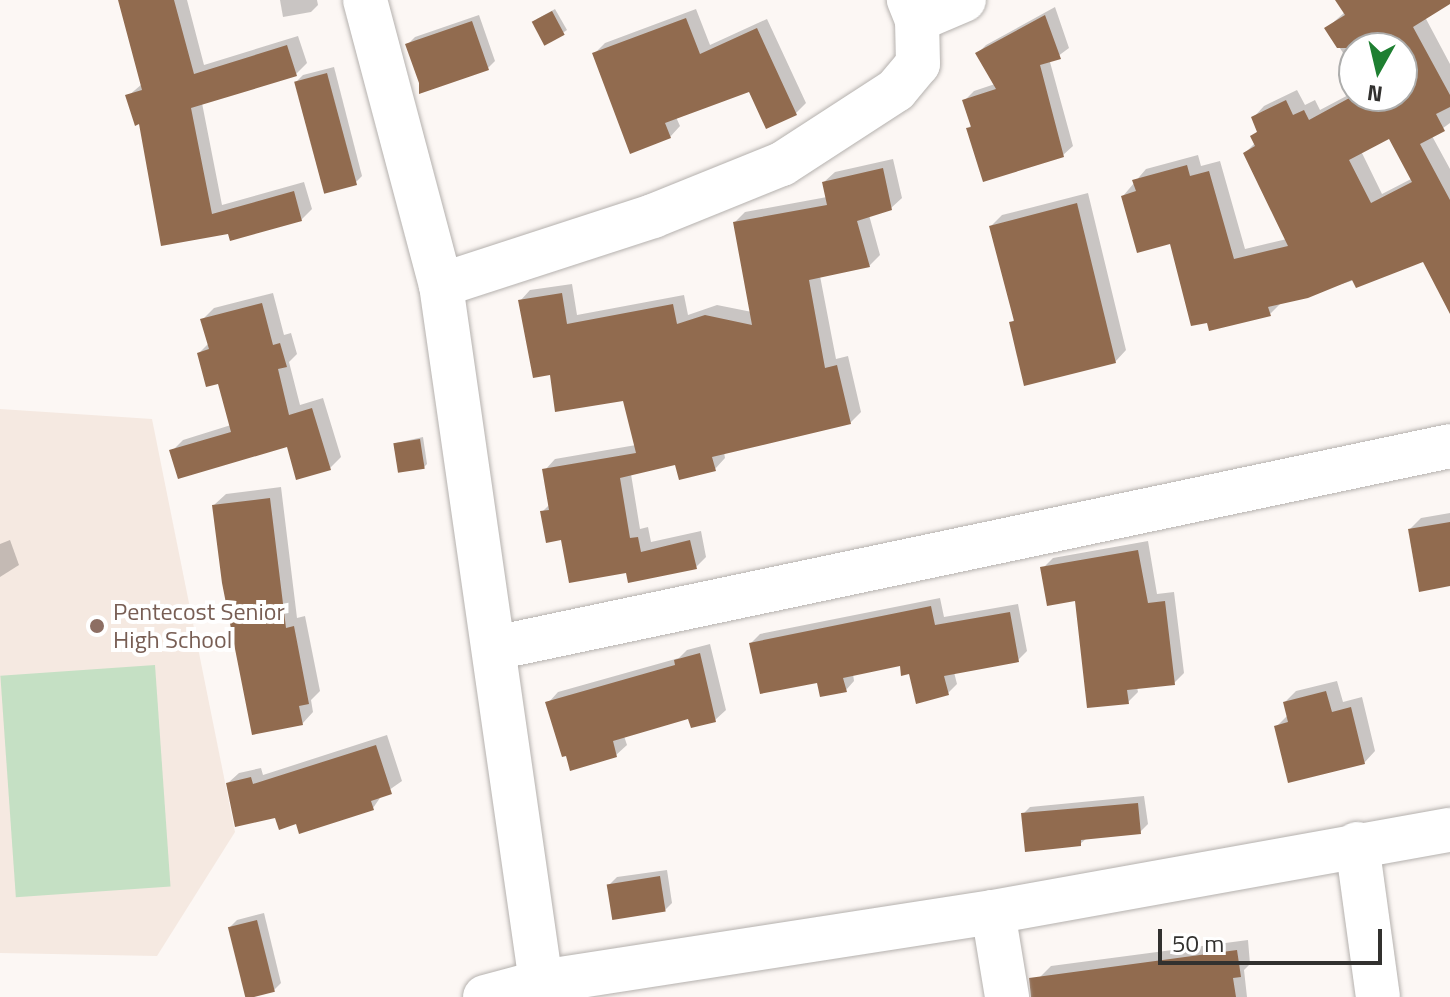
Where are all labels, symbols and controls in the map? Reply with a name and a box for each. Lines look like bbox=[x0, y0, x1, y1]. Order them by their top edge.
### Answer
north arrow bbox=[1338, 32, 1418, 112]
text: N bbox=[1365, 76, 1385, 112]
place label: Pentecost Senior High School bbox=[113, 598, 285, 654]
marker: Pentecost Senior High School bbox=[88, 617, 106, 635]
scale bar bbox=[1162, 913, 1386, 963]
text: 50 m bbox=[1172, 925, 1224, 961]

